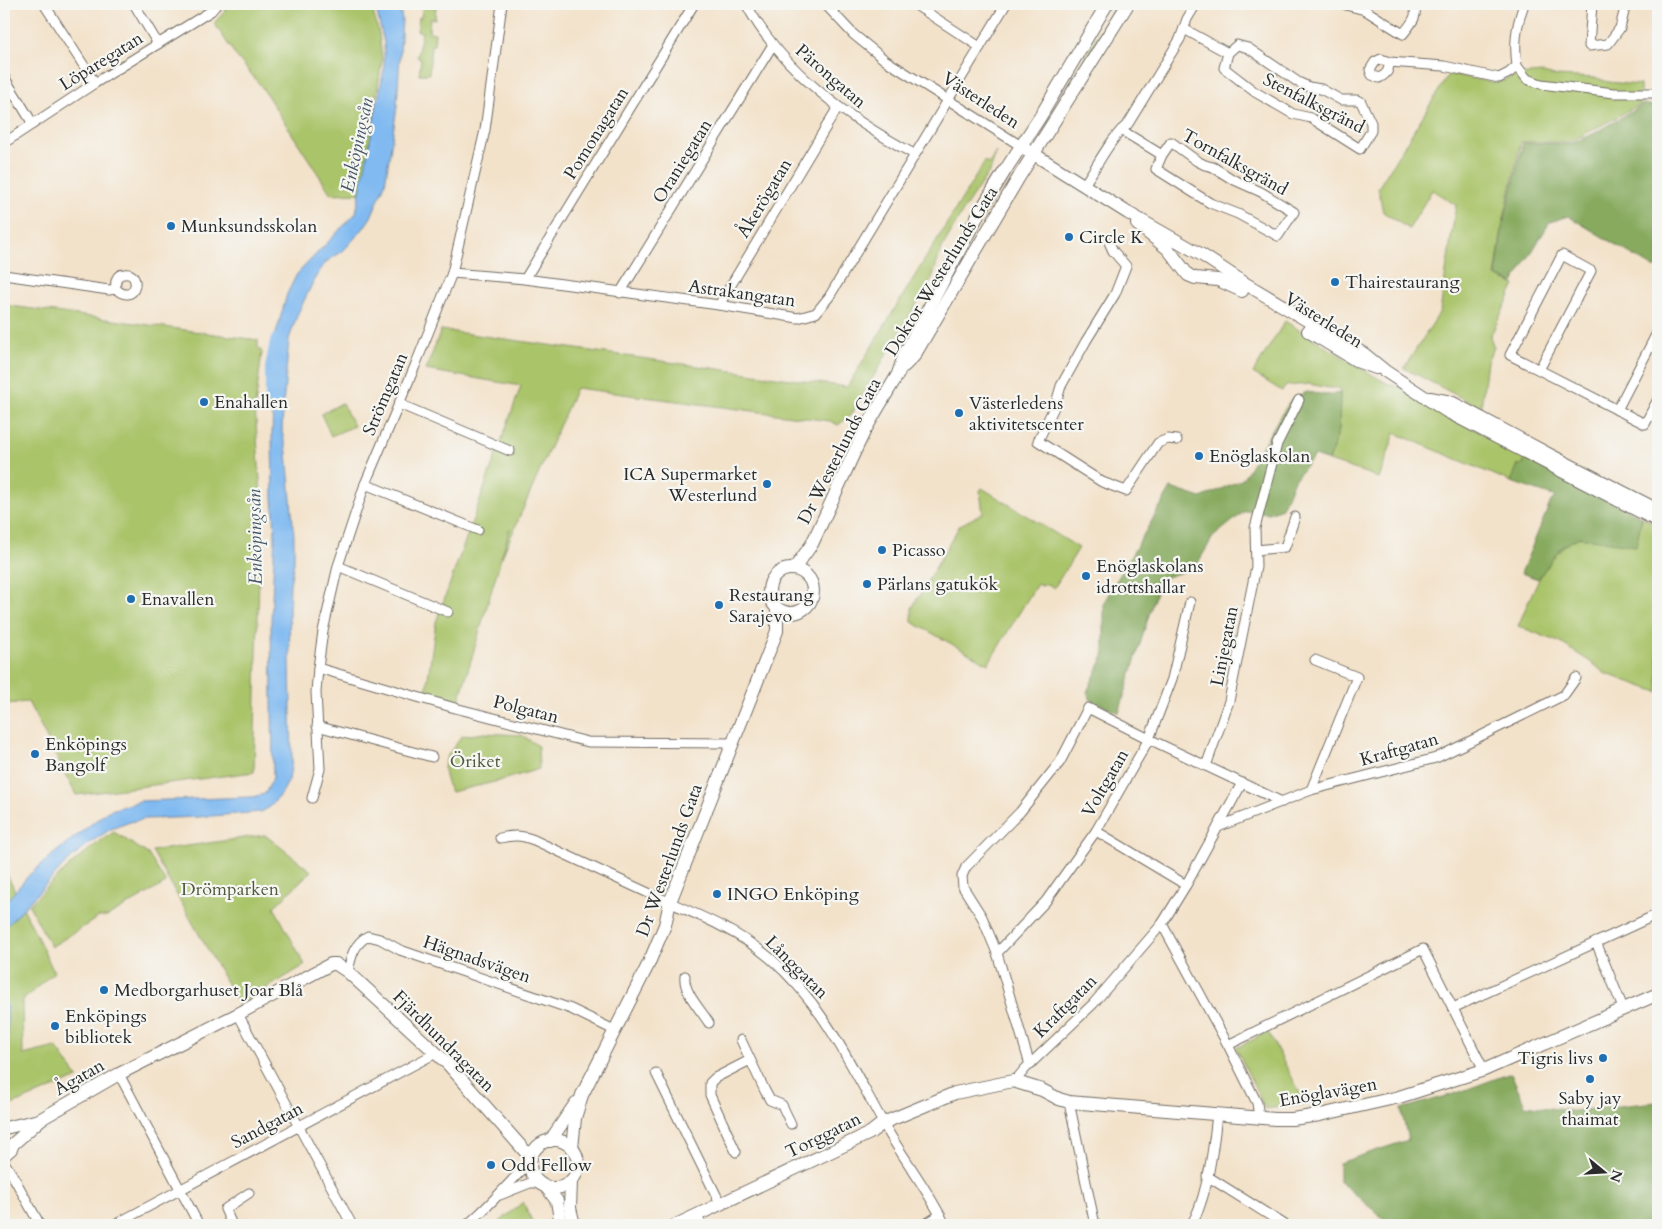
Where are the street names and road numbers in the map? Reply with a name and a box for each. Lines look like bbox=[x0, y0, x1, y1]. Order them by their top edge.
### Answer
street label: Löparegatan bbox=[55, 25, 149, 97]
street label: Pärongatan bbox=[790, 39, 872, 115]
street label: Västerleden bbox=[937, 66, 1025, 135]
street label: Stenfalksgränd bbox=[1259, 67, 1369, 140]
street label: Pomonagatan bbox=[558, 82, 635, 184]
street label: Oraniegatan bbox=[647, 114, 719, 208]
street label: Tornfalksgränd bbox=[1177, 123, 1293, 202]
street label: Åkerögatan bbox=[731, 153, 798, 243]
street label: Doktor Westerlunds Gata bbox=[879, 181, 1004, 361]
street label: Astrakangatan bbox=[687, 274, 798, 314]
street label: Västerleden bbox=[1280, 286, 1368, 355]
street label: Strömgatan bbox=[357, 348, 414, 439]
street label: Dr Westerlunds Gata bbox=[792, 374, 887, 529]
street label: Linjegatan bbox=[1204, 603, 1245, 688]
street label: Polgatan bbox=[491, 689, 562, 730]
street label: Kraftgatan bbox=[1357, 726, 1442, 773]
street label: Voltgatan bbox=[1076, 744, 1135, 822]
street label: Dr Westerlunds Gata bbox=[630, 780, 709, 940]
street label: Hägnadsvägen bbox=[420, 929, 535, 990]
street label: Långgatan bbox=[759, 930, 835, 1005]
street label: Kraftgatan bbox=[1028, 969, 1103, 1044]
street label: Fjärdhundragatan bbox=[387, 985, 501, 1098]
street label: Ågatan bbox=[49, 1053, 110, 1102]
street label: Enöglavägen bbox=[1277, 1071, 1380, 1113]
street label: Sandgatan bbox=[227, 1096, 308, 1155]
street label: Torggatan bbox=[781, 1106, 866, 1164]

